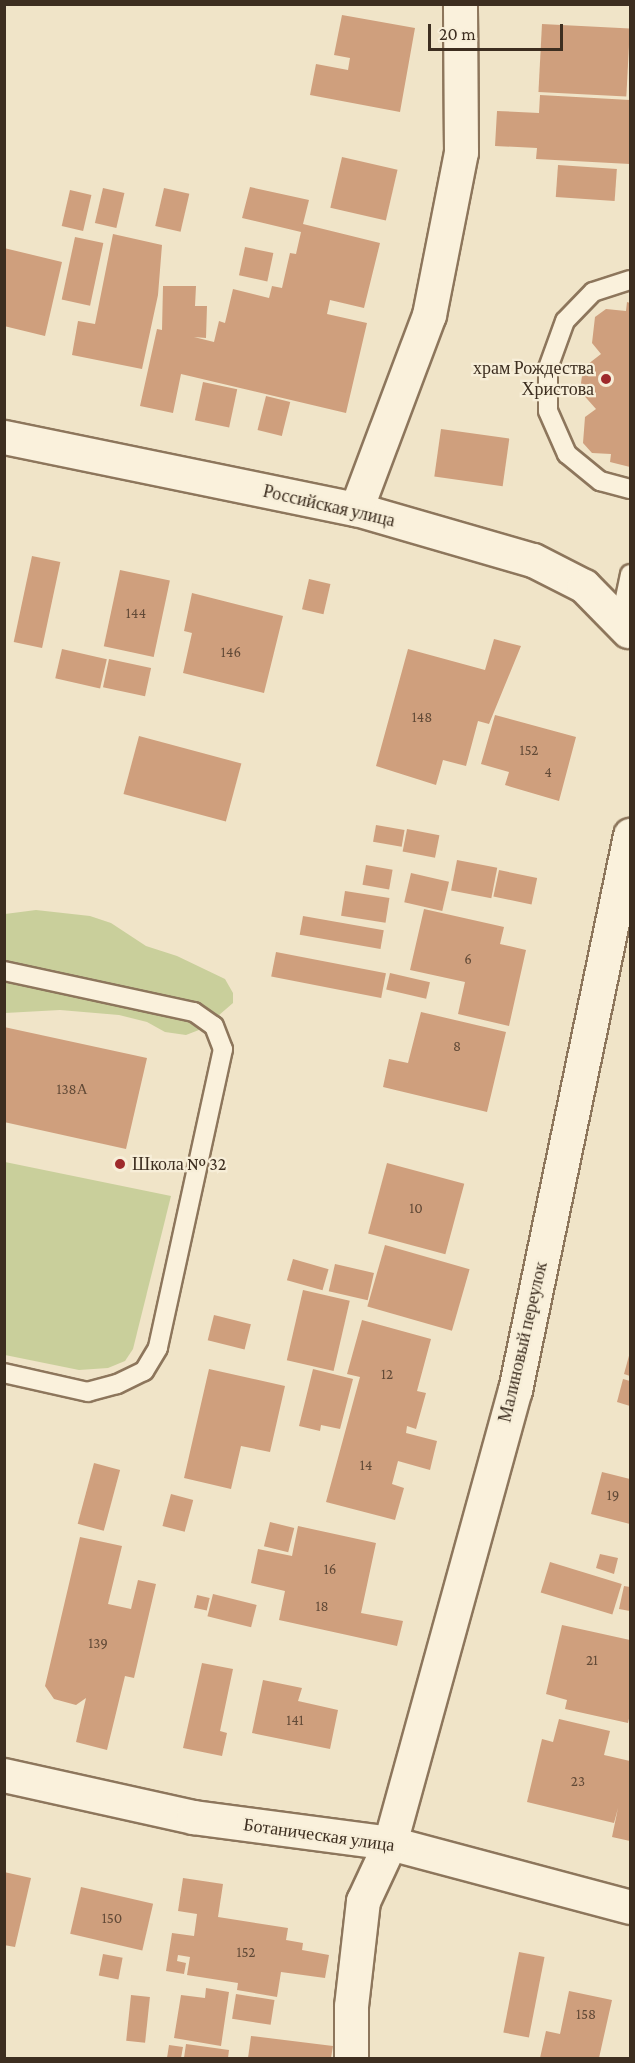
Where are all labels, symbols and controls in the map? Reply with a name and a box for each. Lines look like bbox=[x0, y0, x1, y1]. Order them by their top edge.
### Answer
scale bar bbox=[431, 12, 566, 50]
text: 20 m bbox=[439, 24, 476, 44]
place label: храм Рождества Христова bbox=[473, 358, 594, 400]
marker: храм Рождества Христова bbox=[599, 372, 613, 386]
street label: Российская улица bbox=[261, 480, 397, 532]
house number: 144 bbox=[126, 605, 146, 623]
house number: 146 bbox=[221, 644, 241, 662]
house number: 148 bbox=[412, 709, 432, 727]
house number: 152 bbox=[520, 742, 538, 760]
house number: 4 bbox=[544, 764, 552, 782]
house number: 6 bbox=[464, 951, 472, 969]
house number: 8 bbox=[453, 1038, 461, 1056]
house number: 138А bbox=[56, 1081, 88, 1099]
place label: Школа № 32 bbox=[132, 1153, 226, 1175]
marker: Школа № 32 bbox=[113, 1157, 127, 1171]
house number: 10 bbox=[409, 1200, 423, 1218]
street label: Малиновый переулок bbox=[494, 1260, 552, 1424]
house number: 12 bbox=[381, 1366, 393, 1384]
house number: 14 bbox=[360, 1457, 372, 1475]
house number: 19 bbox=[607, 1487, 619, 1505]
house number: 16 bbox=[324, 1561, 336, 1579]
house number: 18 bbox=[315, 1598, 329, 1616]
house number: 139 bbox=[88, 1635, 108, 1653]
house number: 21 bbox=[586, 1652, 598, 1670]
house number: 141 bbox=[286, 1712, 304, 1730]
house number: 23 bbox=[571, 1773, 585, 1791]
street label: Ботаническая улица bbox=[242, 1814, 396, 1856]
house number: 150 bbox=[102, 1910, 122, 1928]
house number: 152 bbox=[237, 1944, 255, 1962]
house number: 158 bbox=[576, 2006, 596, 2024]

